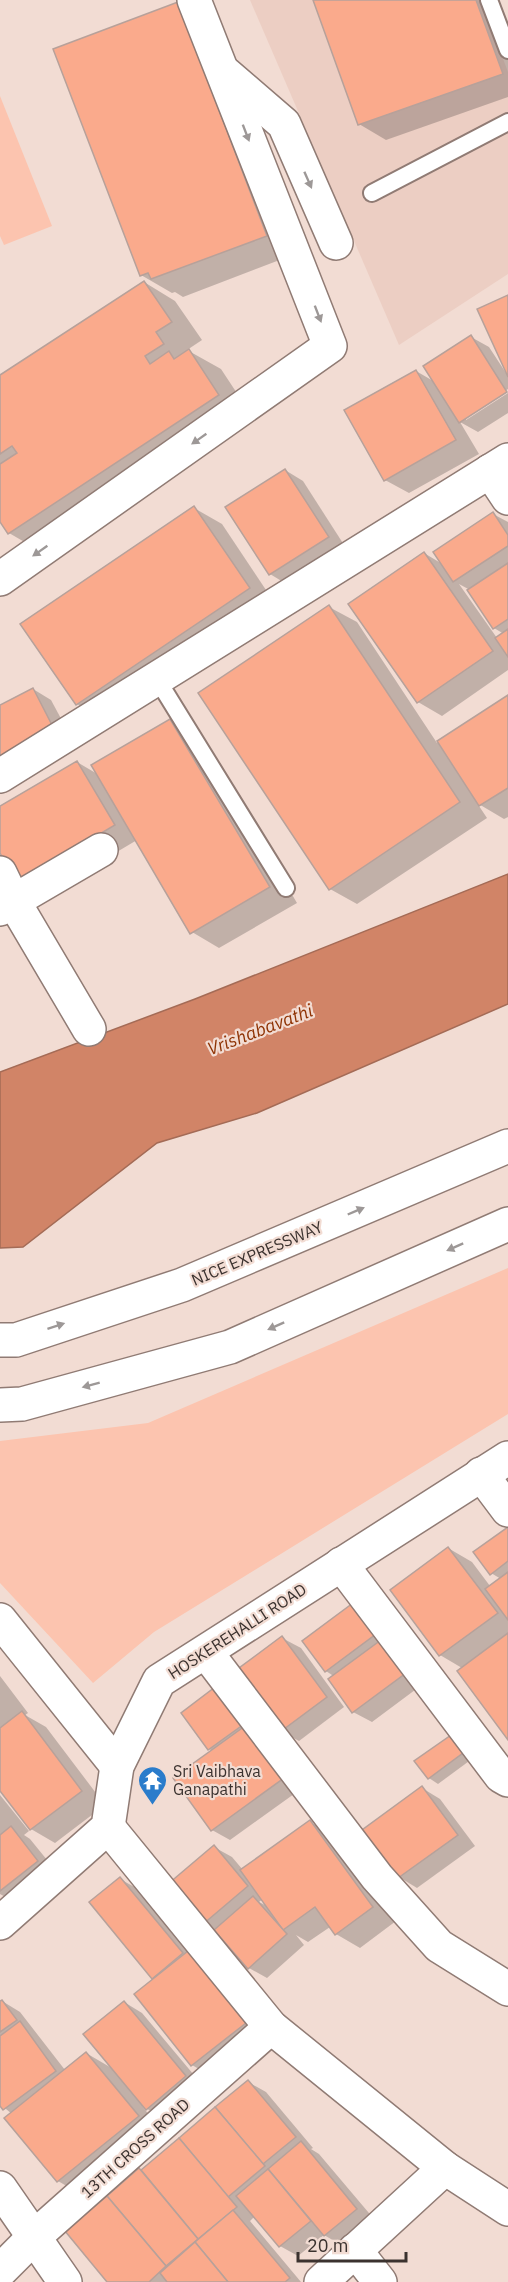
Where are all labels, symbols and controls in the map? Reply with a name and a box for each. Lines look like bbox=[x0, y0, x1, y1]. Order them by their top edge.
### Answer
one-way arrow bbox=[242, 124, 252, 142]
one-way arrow bbox=[304, 171, 313, 188]
one-way arrow bbox=[314, 305, 323, 323]
one-way arrow bbox=[191, 433, 207, 445]
one-way arrow bbox=[32, 545, 48, 557]
water label: Vrishabavathi bbox=[204, 999, 316, 1060]
one-way arrow bbox=[347, 1206, 365, 1216]
street label: NICE EXPRESSWAY bbox=[188, 1216, 326, 1290]
one-way arrow bbox=[446, 1243, 463, 1252]
one-way arrow bbox=[47, 1321, 65, 1331]
one-way arrow bbox=[268, 1322, 285, 1331]
one-way arrow bbox=[82, 1381, 100, 1390]
street label: HOSKEREHALLI ROAD bbox=[164, 1579, 310, 1683]
place label: Sri Vaibhava Ganapathi bbox=[173, 1761, 261, 1799]
temple icon: Sri Vaibhava Ganapathi bbox=[136, 1764, 168, 1806]
street label: 13TH CROSS ROAD bbox=[77, 2094, 193, 2202]
scale bar bbox=[298, 2225, 406, 2263]
text: 20 m bbox=[307, 2234, 349, 2257]

